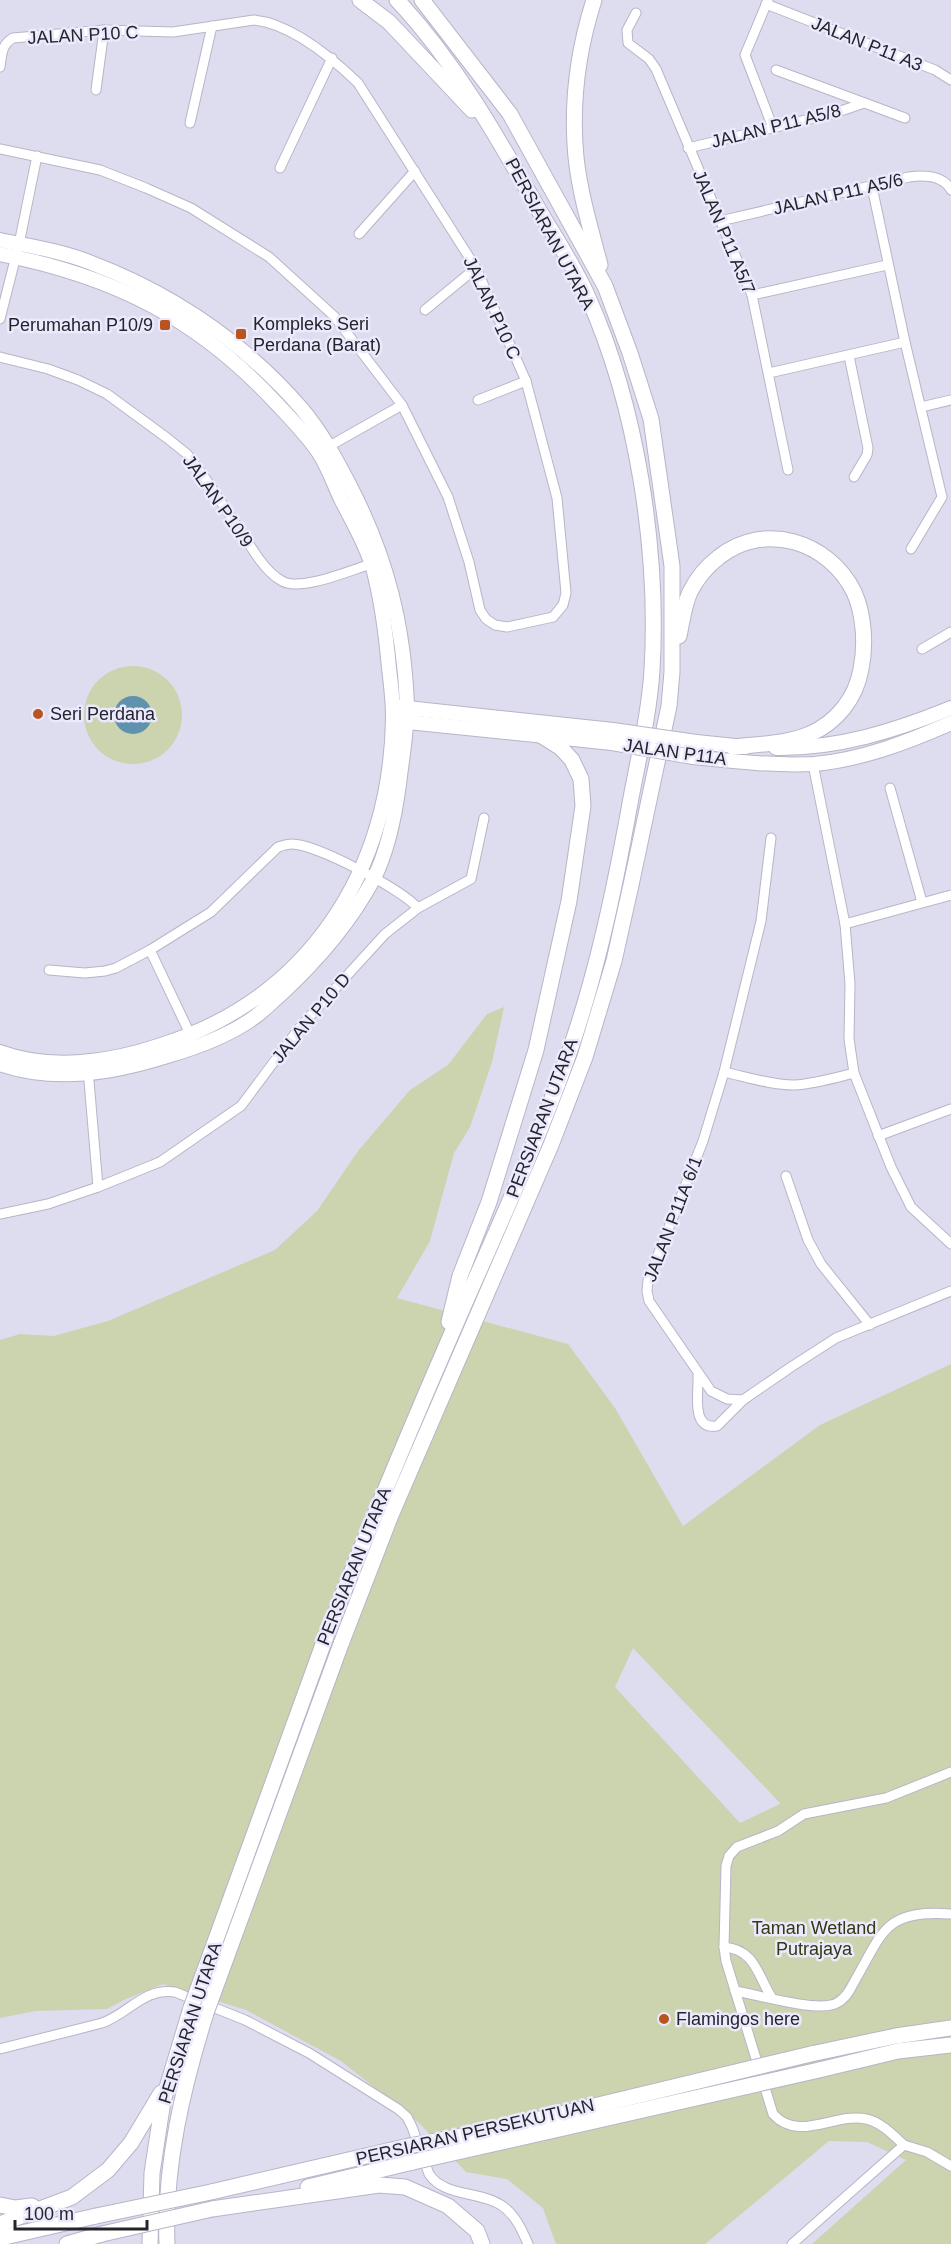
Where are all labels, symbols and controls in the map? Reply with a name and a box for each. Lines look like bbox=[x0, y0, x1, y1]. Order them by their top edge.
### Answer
street label: JALAN P11 A3 bbox=[809, 13, 925, 75]
street label: JALAN P10 C bbox=[27, 22, 139, 48]
street label: JALAN P11 A5/8 bbox=[709, 100, 843, 152]
street label: PERSIARAN UTARA bbox=[502, 155, 598, 313]
street label: JALAN P11 A5/7 bbox=[689, 167, 759, 297]
street label: JALAN P11 A5/6 bbox=[771, 169, 905, 219]
street label: JALAN P10 C bbox=[459, 253, 525, 363]
place label: Kompleks Seri Perdana (Barat) bbox=[253, 314, 381, 355]
place label: Perumahan P10/9 bbox=[8, 315, 153, 335]
marker: Perumahan P10/9 bbox=[158, 318, 172, 332]
marker: Kompleks Seri Perdana (Barat) bbox=[234, 327, 248, 341]
street label: JALAN P10/9 bbox=[179, 451, 257, 551]
place label: Seri Perdana bbox=[50, 704, 156, 724]
marker: Seri Perdana bbox=[31, 707, 45, 721]
street label: JALAN P11A bbox=[622, 735, 728, 769]
street label: JALAN P10 D bbox=[268, 969, 354, 1067]
street label: PERSIARAN UTARA bbox=[502, 1036, 582, 1200]
street label: JALAN P11A 6/1 bbox=[640, 1153, 706, 1285]
street label: PERSIARAN UTARA bbox=[313, 1484, 395, 1648]
park label: Taman Wetland Putrajaya bbox=[752, 1918, 876, 1959]
street label: PERSIARAN UTARA bbox=[154, 1940, 226, 2106]
place label: Flamingos here bbox=[676, 2009, 800, 2029]
marker: Flamingos here bbox=[657, 2012, 671, 2026]
street label: PERSIARAN PERSEKUTUAN bbox=[354, 2095, 596, 2169]
scale bar bbox=[15, 2193, 147, 2231]
text: 100 m bbox=[24, 2204, 74, 2224]

